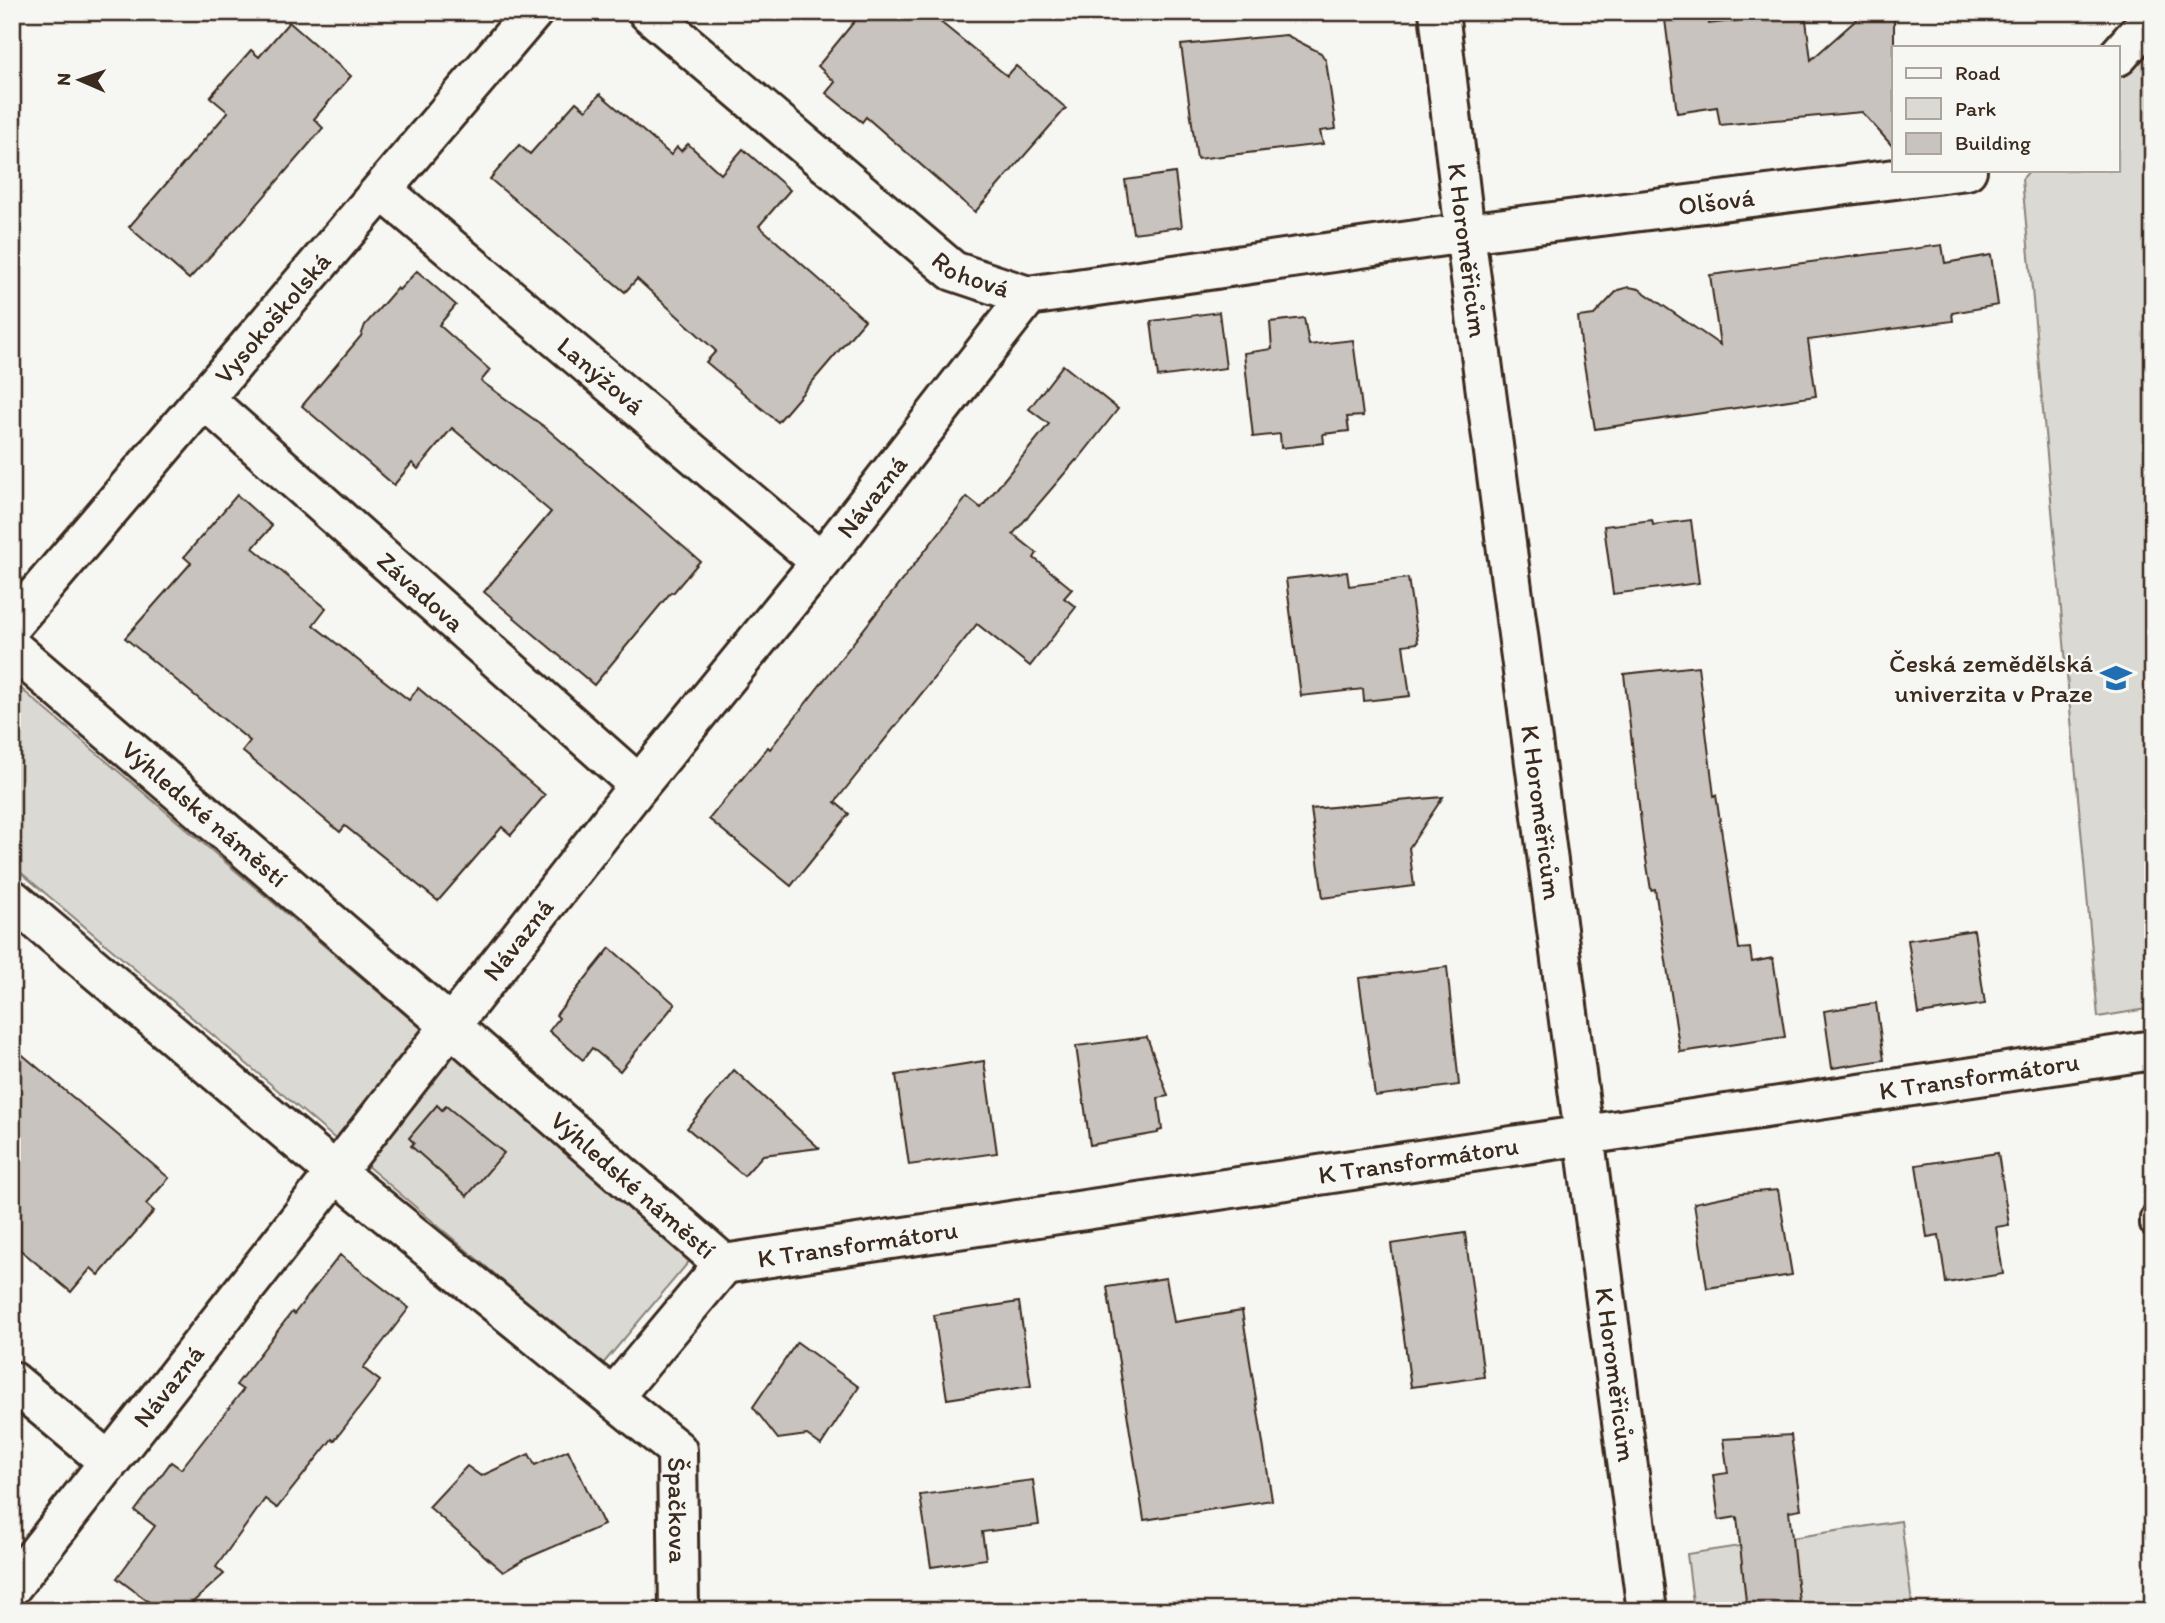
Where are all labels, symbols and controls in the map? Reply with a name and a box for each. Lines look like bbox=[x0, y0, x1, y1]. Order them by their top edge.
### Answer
north arrow bbox=[46, 46, 116, 116]
legend bbox=[1892, 46, 2120, 172]
text: Road bbox=[1955, 60, 2001, 85]
text: N bbox=[52, 73, 75, 86]
text: Park bbox=[1955, 96, 1997, 121]
text: Building bbox=[1955, 130, 2031, 155]
street label: K Horoměřicům bbox=[1441, 161, 1495, 340]
street label: Olšová bbox=[1676, 181, 1757, 222]
street label: Rohová bbox=[925, 244, 1014, 305]
street label: Vysokoškolská bbox=[208, 245, 338, 390]
street label: Lanýžová bbox=[551, 330, 652, 422]
street label: Návazná bbox=[830, 448, 915, 544]
street label: Závadova bbox=[371, 544, 472, 639]
place label: Česká zemědělská univerzita v Praze bbox=[1889, 647, 2093, 709]
school or university icon: Česká zemědělská univerzita v Praze bbox=[2099, 661, 2133, 695]
street label: K Horoměřicům bbox=[1514, 723, 1569, 902]
street label: Výhledské náměstí bbox=[115, 733, 294, 894]
street label: Návazná bbox=[476, 891, 561, 987]
street label: K Transformátoru bbox=[1877, 1045, 2081, 1107]
street label: Výhledské náměstí bbox=[544, 1104, 723, 1266]
street label: K Transformátoru bbox=[1316, 1129, 1520, 1191]
street label: K Transformátoru bbox=[755, 1213, 960, 1275]
street label: K Horoměřicům bbox=[1588, 1285, 1643, 1464]
street label: Návazná bbox=[126, 1338, 211, 1434]
street label: Špačkova bbox=[661, 1457, 694, 1564]

